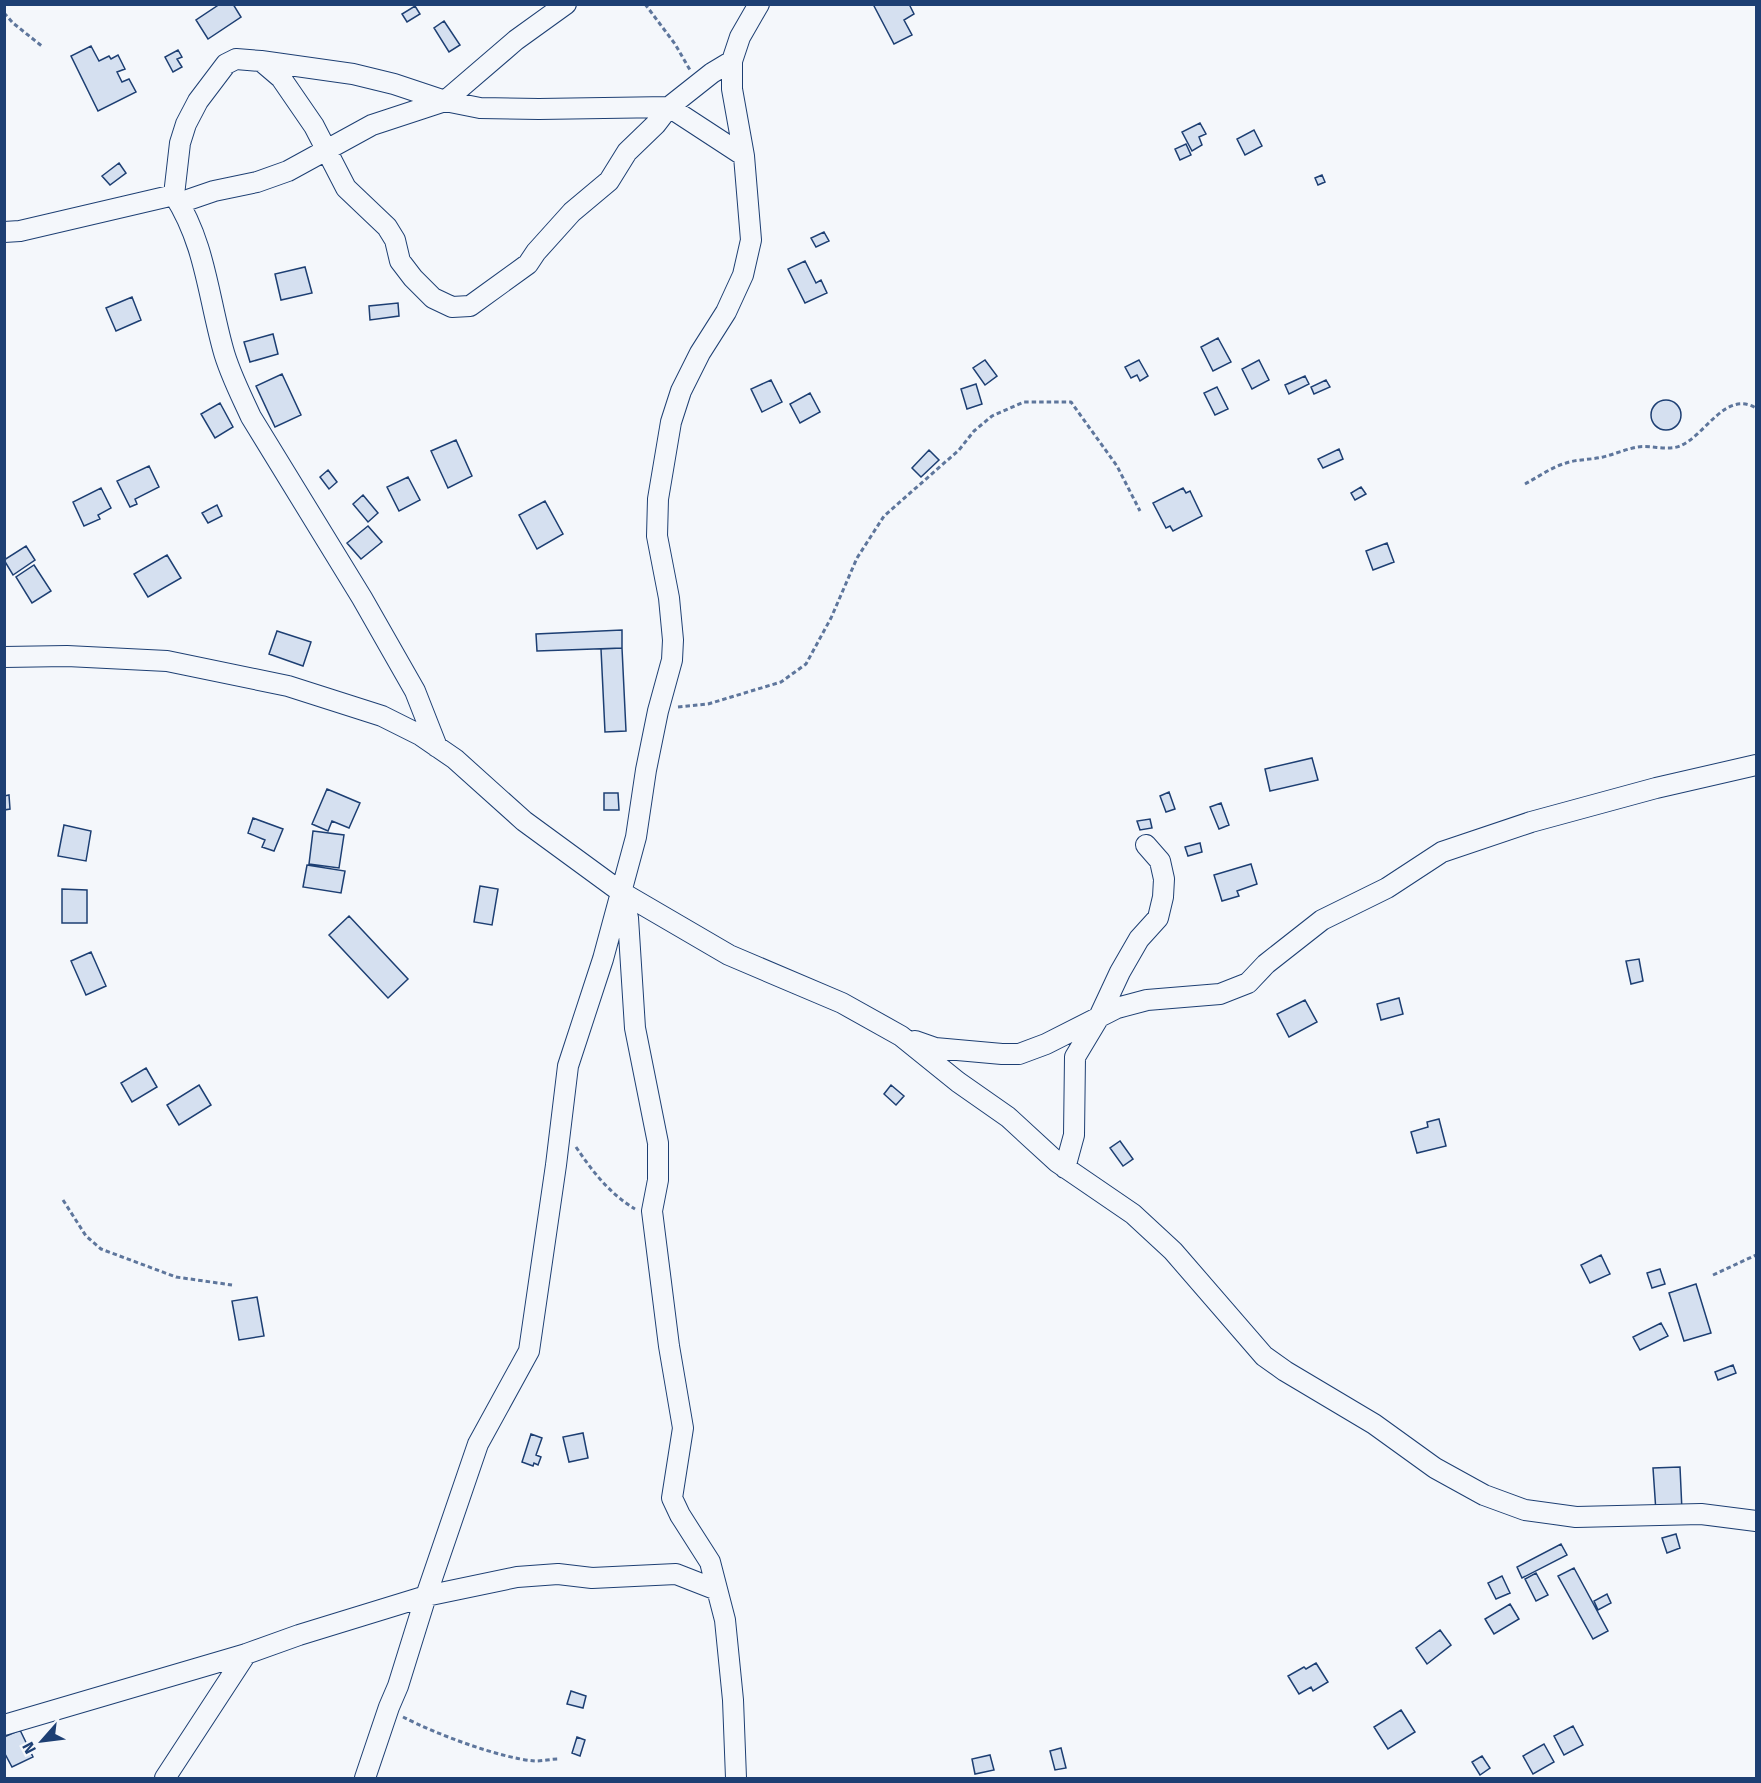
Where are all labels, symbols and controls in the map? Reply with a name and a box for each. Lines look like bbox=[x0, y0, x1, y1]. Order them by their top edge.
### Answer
north arrow bbox=[12, 1711, 72, 1771]
text: N bbox=[18, 1739, 40, 1757]

